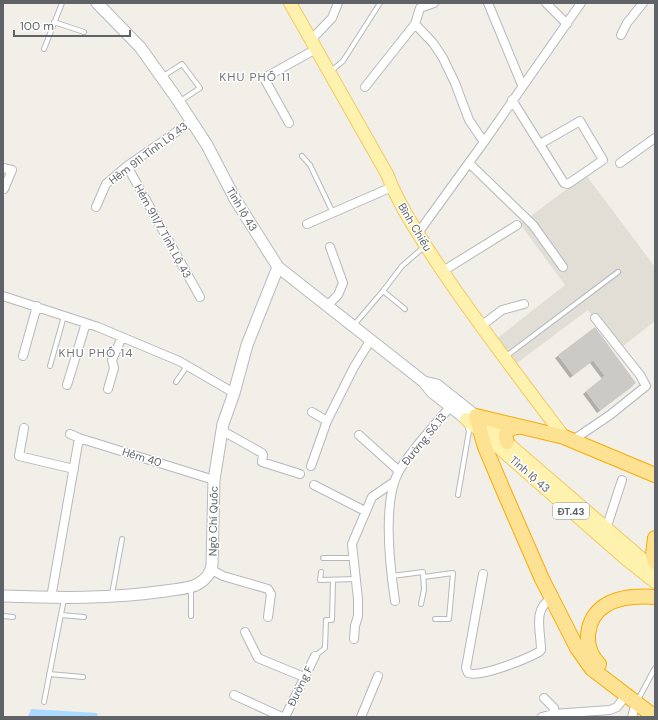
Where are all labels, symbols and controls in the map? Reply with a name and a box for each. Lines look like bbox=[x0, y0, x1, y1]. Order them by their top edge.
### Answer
scale bar bbox=[14, 12, 130, 38]
text: 100 m bbox=[20, 18, 54, 34]
district label: KHU PHỐ 11 bbox=[219, 69, 291, 85]
street label: Hẻm 911 Tỉnh Lộ 43 bbox=[106, 119, 190, 187]
street label: Hẻm 911/7 Tỉnh Lộ 43 bbox=[131, 182, 195, 280]
street label: Tỉnh lộ 43 bbox=[223, 184, 261, 234]
street label: Bình Chiểu bbox=[395, 200, 435, 254]
district label: KHU PHỐ 14 bbox=[59, 345, 133, 361]
street label: Đường Số 13 bbox=[399, 410, 449, 468]
street label: Hẻm 40 bbox=[121, 444, 163, 470]
street label: Tỉnh lộ 43 bbox=[507, 453, 553, 495]
street label: Ngô Chí Quốc bbox=[205, 486, 221, 556]
road number: ĐT.43 bbox=[553, 503, 589, 519]
street label: Đường F bbox=[284, 663, 316, 709]

